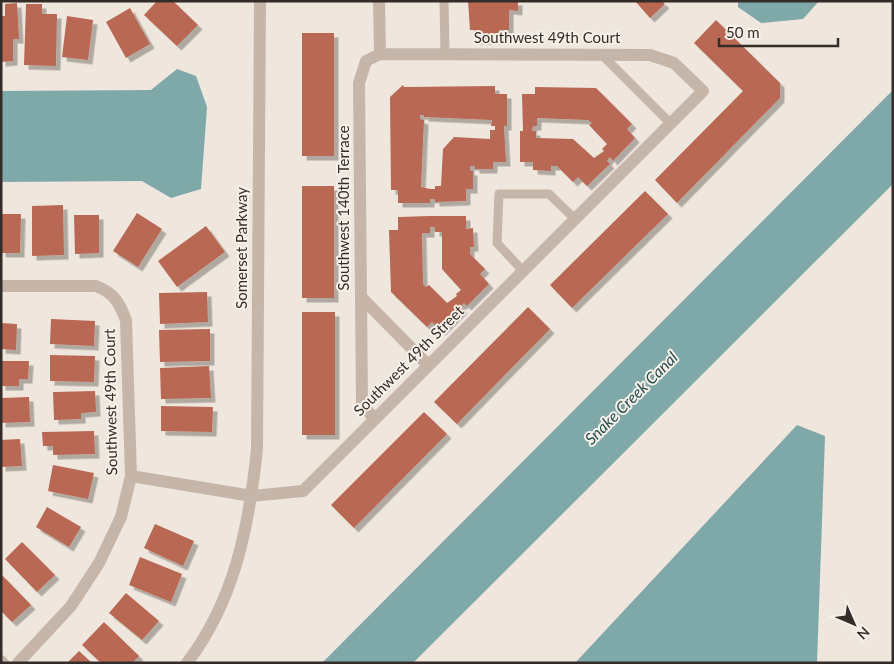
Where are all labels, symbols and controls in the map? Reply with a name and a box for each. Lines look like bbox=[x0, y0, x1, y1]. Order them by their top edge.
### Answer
scale bar bbox=[719, 15, 838, 47]
text: 50 m bbox=[726, 23, 760, 41]
street label: Southwest 49th Court bbox=[474, 28, 621, 46]
street label: Southwest 140th Terrace bbox=[334, 125, 352, 291]
street label: Somerset Parkway bbox=[232, 187, 250, 309]
street label: Southwest 49th Street bbox=[349, 301, 468, 419]
street label: Southwest 49th Court bbox=[100, 328, 120, 475]
water label: Snake Creek Canal bbox=[580, 347, 681, 448]
north arrow bbox=[829, 599, 879, 649]
text: N bbox=[854, 624, 873, 643]

